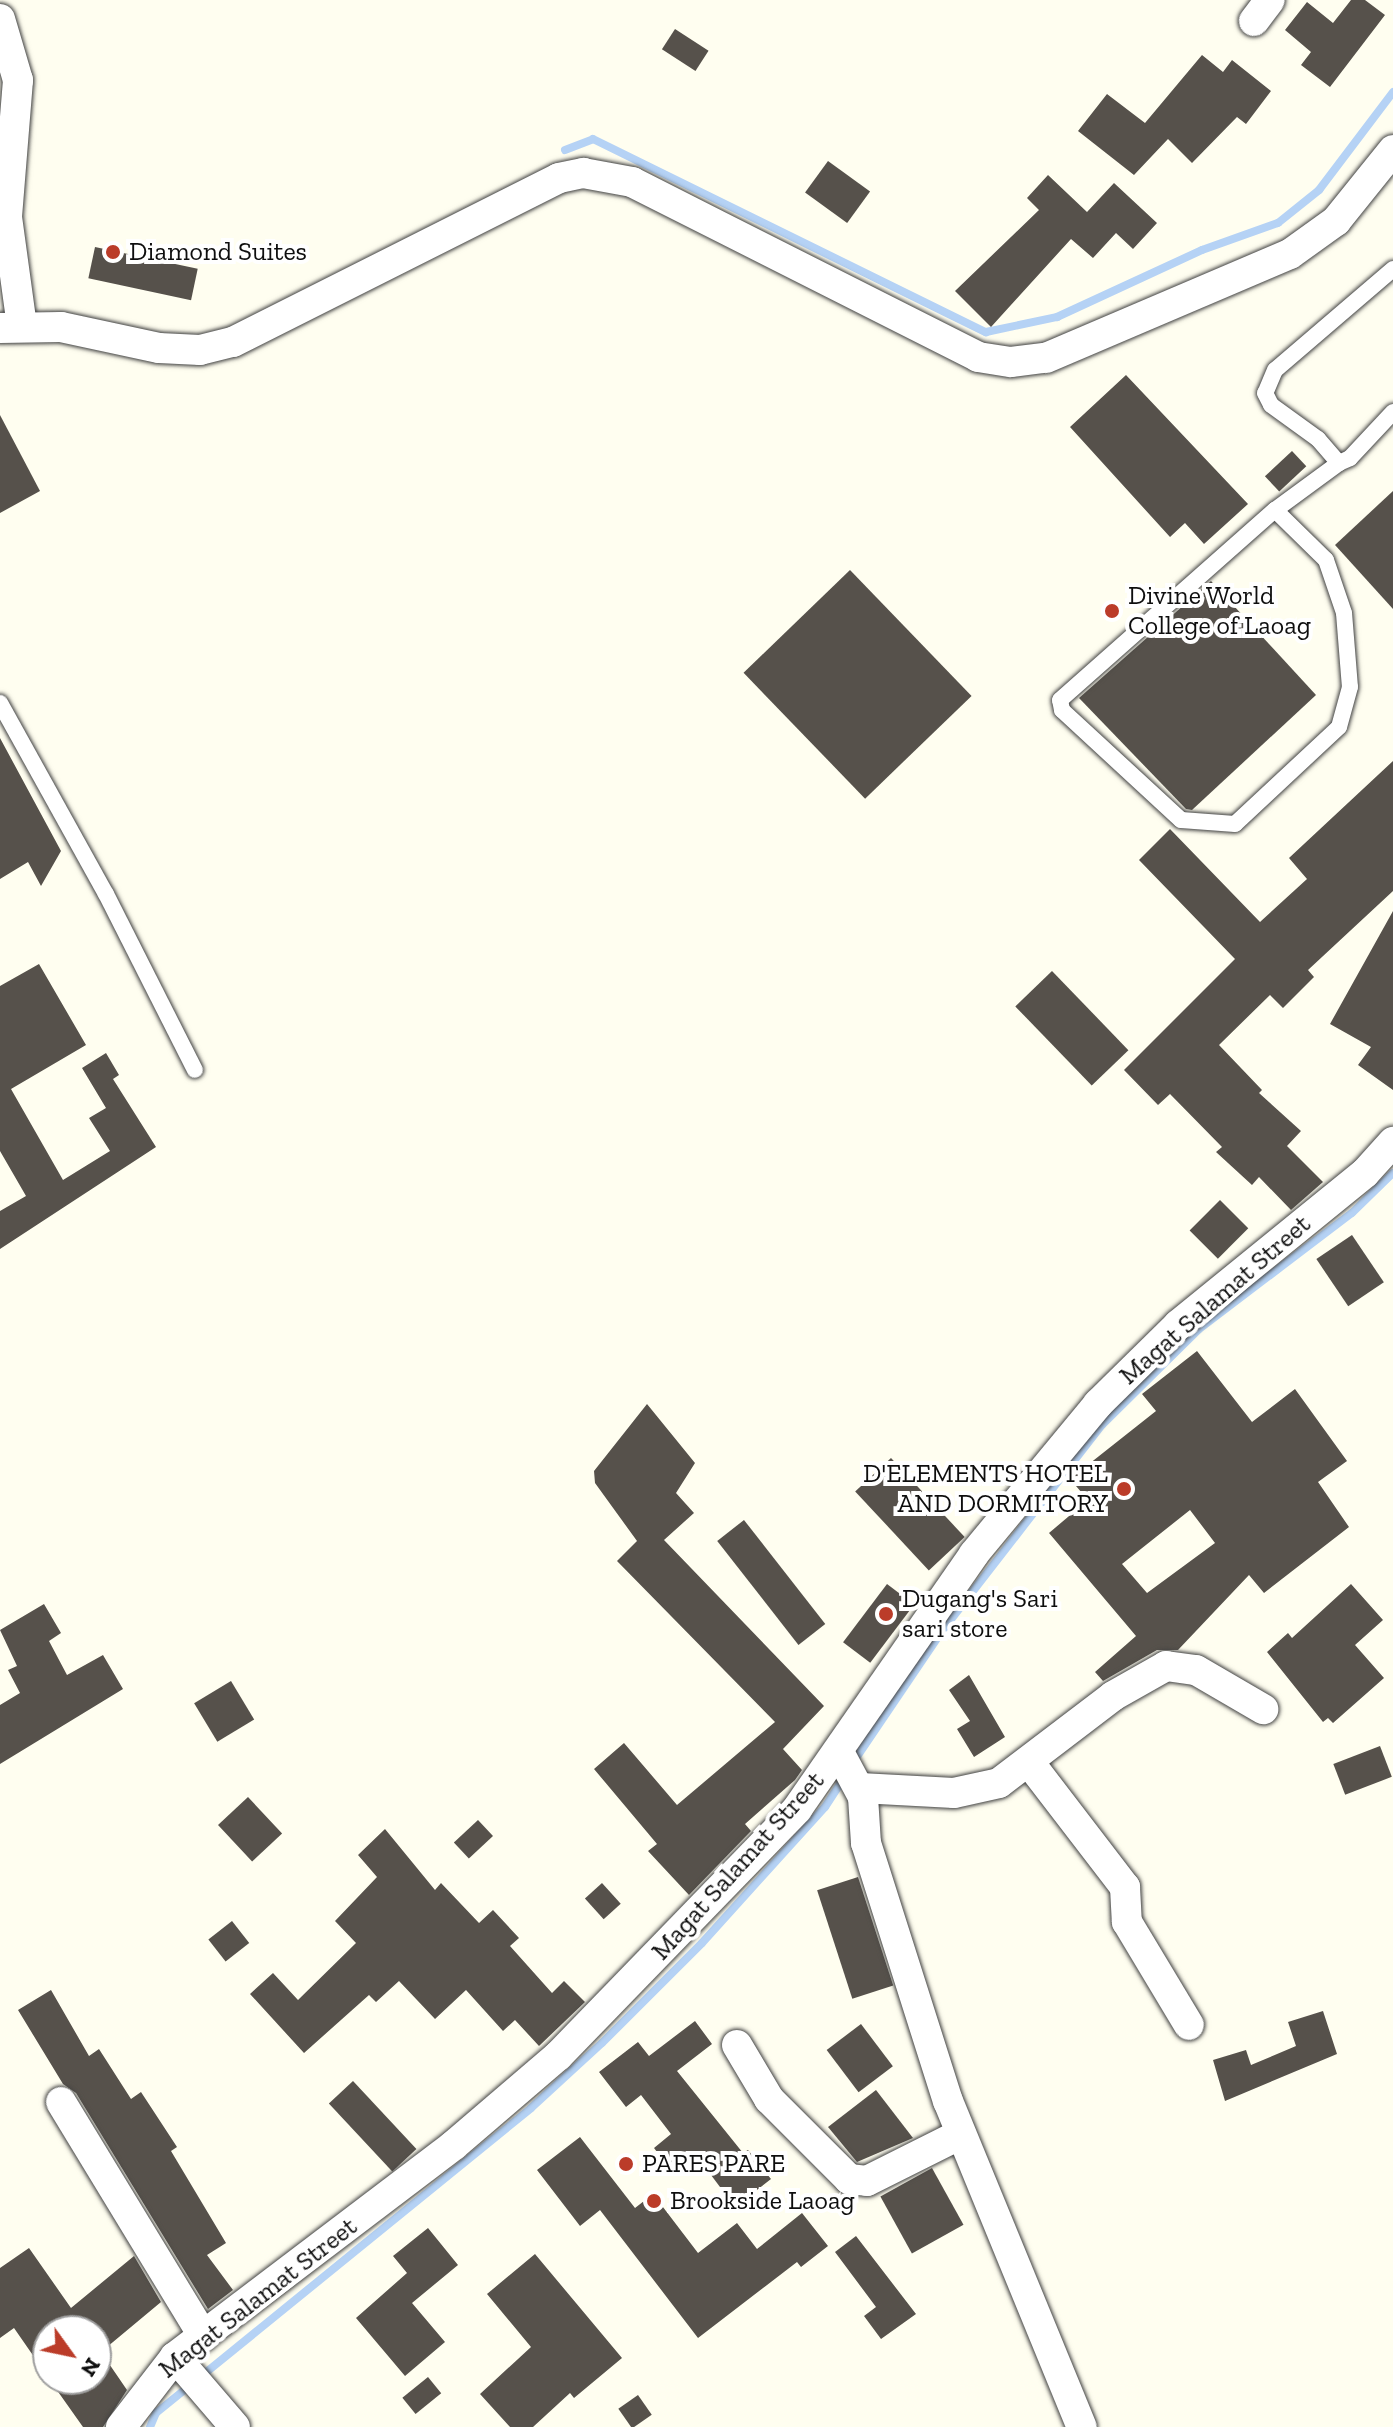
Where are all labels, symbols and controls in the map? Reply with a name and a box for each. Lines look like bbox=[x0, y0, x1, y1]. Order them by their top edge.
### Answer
place label: Diamond Suites bbox=[129, 236, 307, 268]
marker: Diamond Suites bbox=[104, 243, 122, 261]
place label: Divine World College of Laoag bbox=[1128, 580, 1311, 642]
marker: Divine World College of Laoag bbox=[1103, 602, 1121, 620]
street label: Magat Salamat Street bbox=[1113, 1209, 1317, 1391]
place label: D'ELEMENTS HOTEL AND DORMITORY bbox=[863, 1458, 1108, 1520]
marker: D'ELEMENTS HOTEL AND DORMITORY bbox=[1115, 1480, 1133, 1498]
place label: Dugang's Sari sari store bbox=[902, 1583, 1058, 1644]
marker: Dugang's Sari sari store bbox=[877, 1605, 895, 1623]
street label: Magat Salamat Street bbox=[645, 1765, 831, 1967]
place label: PARES PARE bbox=[642, 2148, 785, 2180]
marker: PARES PARE bbox=[617, 2155, 635, 2173]
place label: Brookside Laoag bbox=[670, 2185, 855, 2217]
marker: Brookside Laoag bbox=[645, 2192, 663, 2210]
street label: Magat Salamat Street bbox=[153, 2211, 363, 2385]
north arrow bbox=[32, 2315, 112, 2395]
text: N bbox=[75, 2353, 107, 2382]

